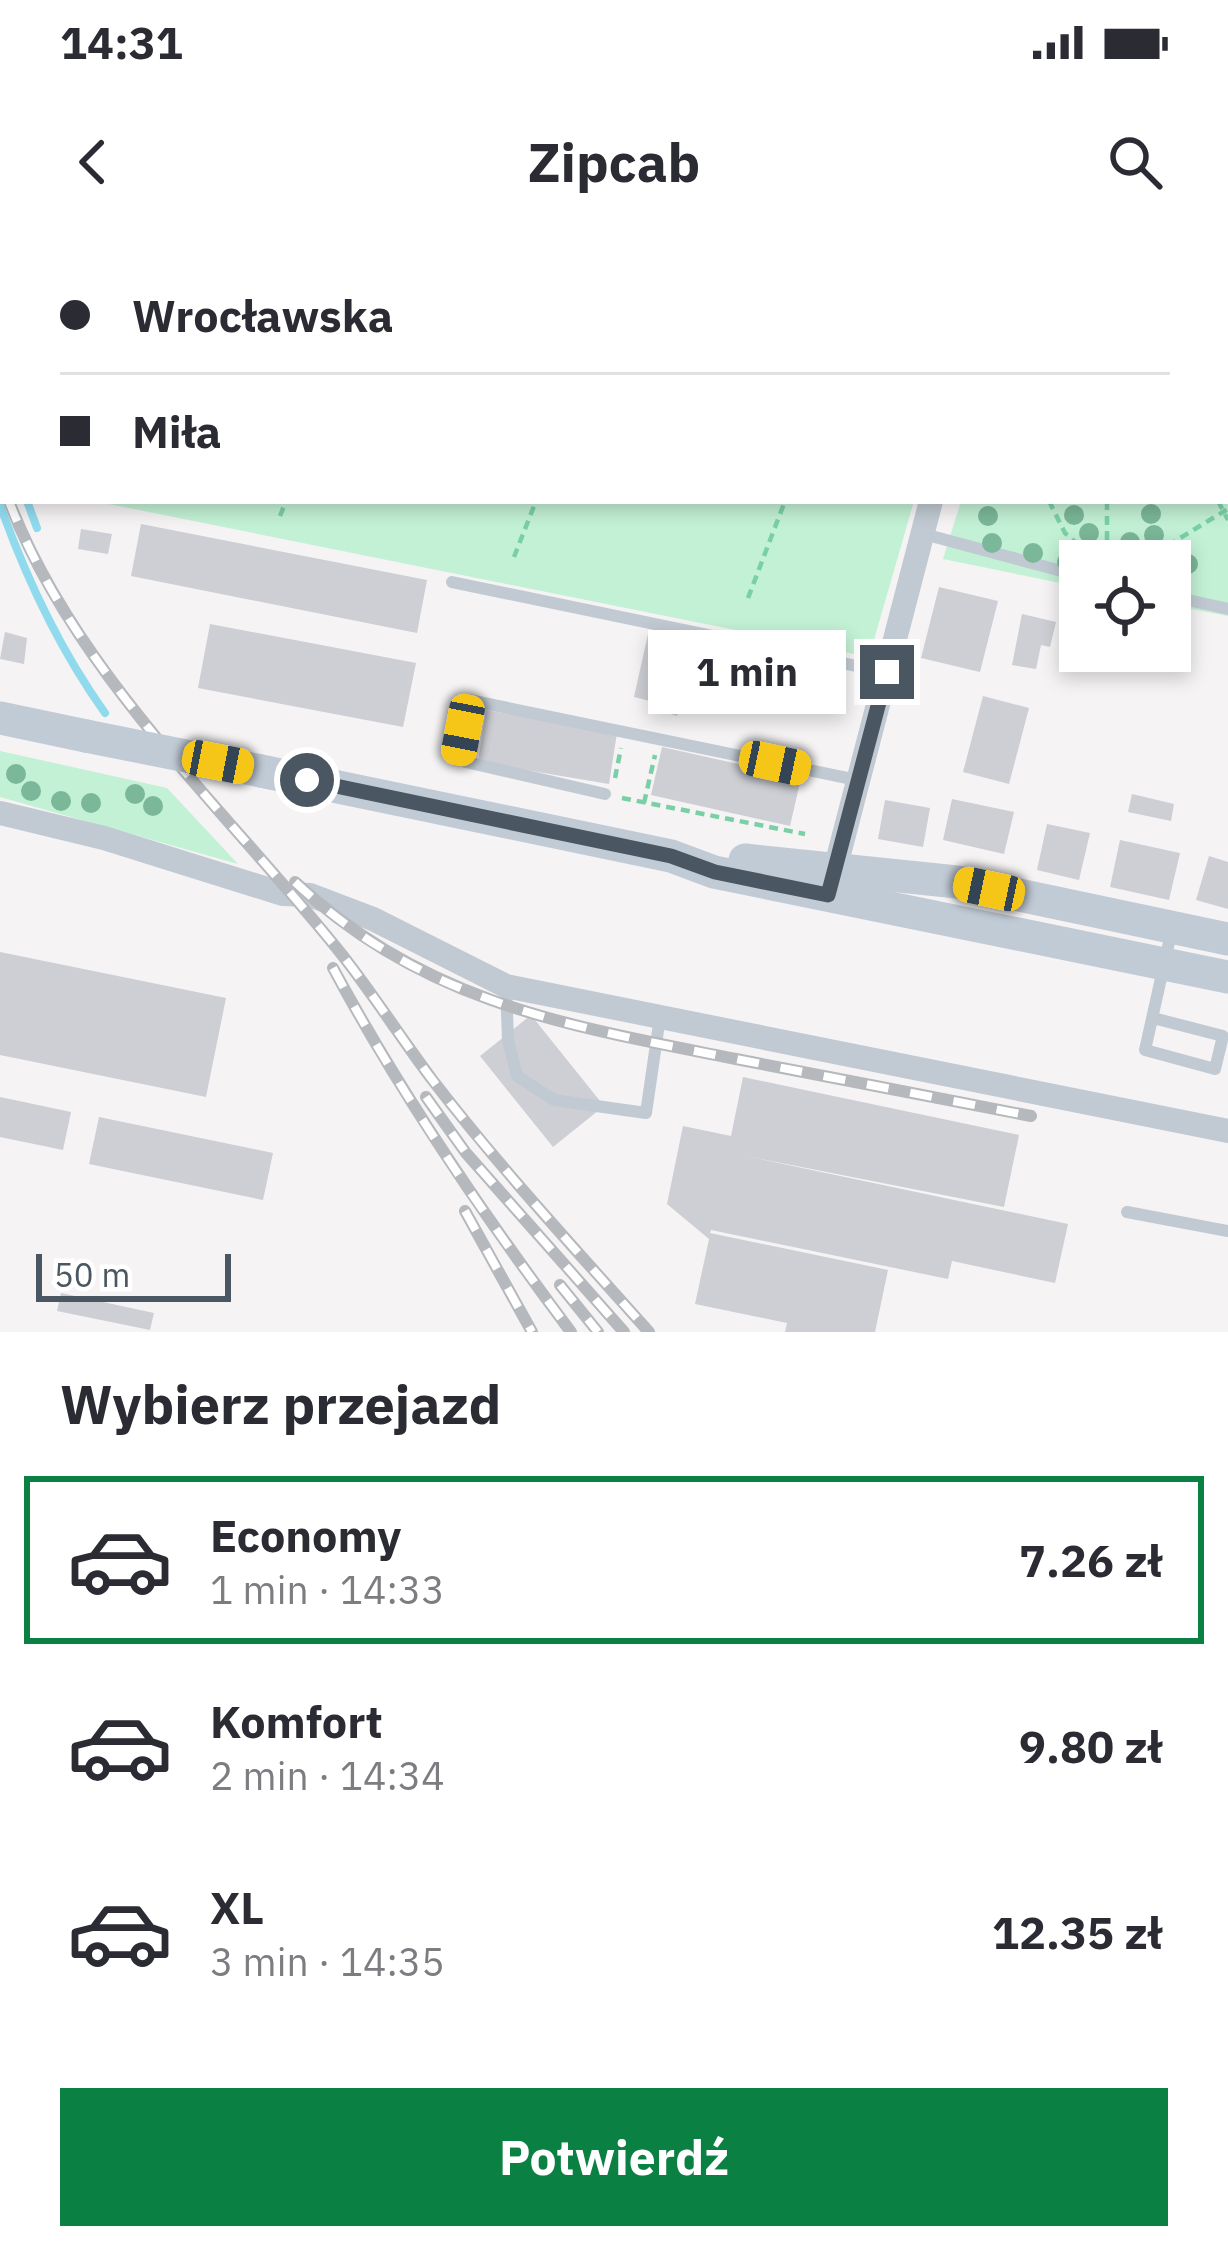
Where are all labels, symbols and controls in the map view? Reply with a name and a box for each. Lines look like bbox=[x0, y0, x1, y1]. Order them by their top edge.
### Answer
text: 14:31 bbox=[60, 13, 183, 71]
text: Zipcab bbox=[528, 127, 700, 197]
icon: back bbox=[60, 129, 126, 195]
icon: search bbox=[1102, 129, 1168, 195]
text: Wrocławska bbox=[132, 286, 393, 344]
text: Miła bbox=[132, 402, 221, 460]
map controls bbox=[1059, 540, 1191, 672]
button: locate bbox=[1059, 540, 1191, 672]
callout: 1 min bbox=[647, 630, 845, 714]
route end bbox=[860, 645, 914, 699]
text: 1 min bbox=[696, 646, 798, 697]
car bbox=[438, 691, 488, 769]
car bbox=[179, 737, 257, 787]
car bbox=[736, 738, 814, 788]
route start bbox=[280, 753, 334, 807]
car bbox=[950, 864, 1028, 914]
scale bar bbox=[36, 1248, 231, 1301]
text: 50 m bbox=[54, 1253, 130, 1296]
text: Wybierz przejazd bbox=[60, 1369, 501, 1439]
icon: car bbox=[66, 1506, 174, 1614]
text: Economy bbox=[210, 1506, 401, 1564]
text: 7.26 zł bbox=[1019, 1531, 1162, 1589]
text: 1 min · 14:33 bbox=[210, 1564, 445, 1615]
icon: car bbox=[66, 1692, 174, 1800]
text: Komfort bbox=[210, 1692, 383, 1750]
text: 9.80 zł bbox=[1019, 1717, 1162, 1775]
text: 2 min · 14:34 bbox=[210, 1750, 445, 1801]
icon: car bbox=[66, 1878, 174, 1986]
text: XL bbox=[210, 1878, 264, 1936]
text: 12.35 zł bbox=[992, 1903, 1162, 1961]
text: 3 min · 14:35 bbox=[210, 1936, 445, 1987]
button: Potwierdź bbox=[60, 2088, 1168, 2226]

